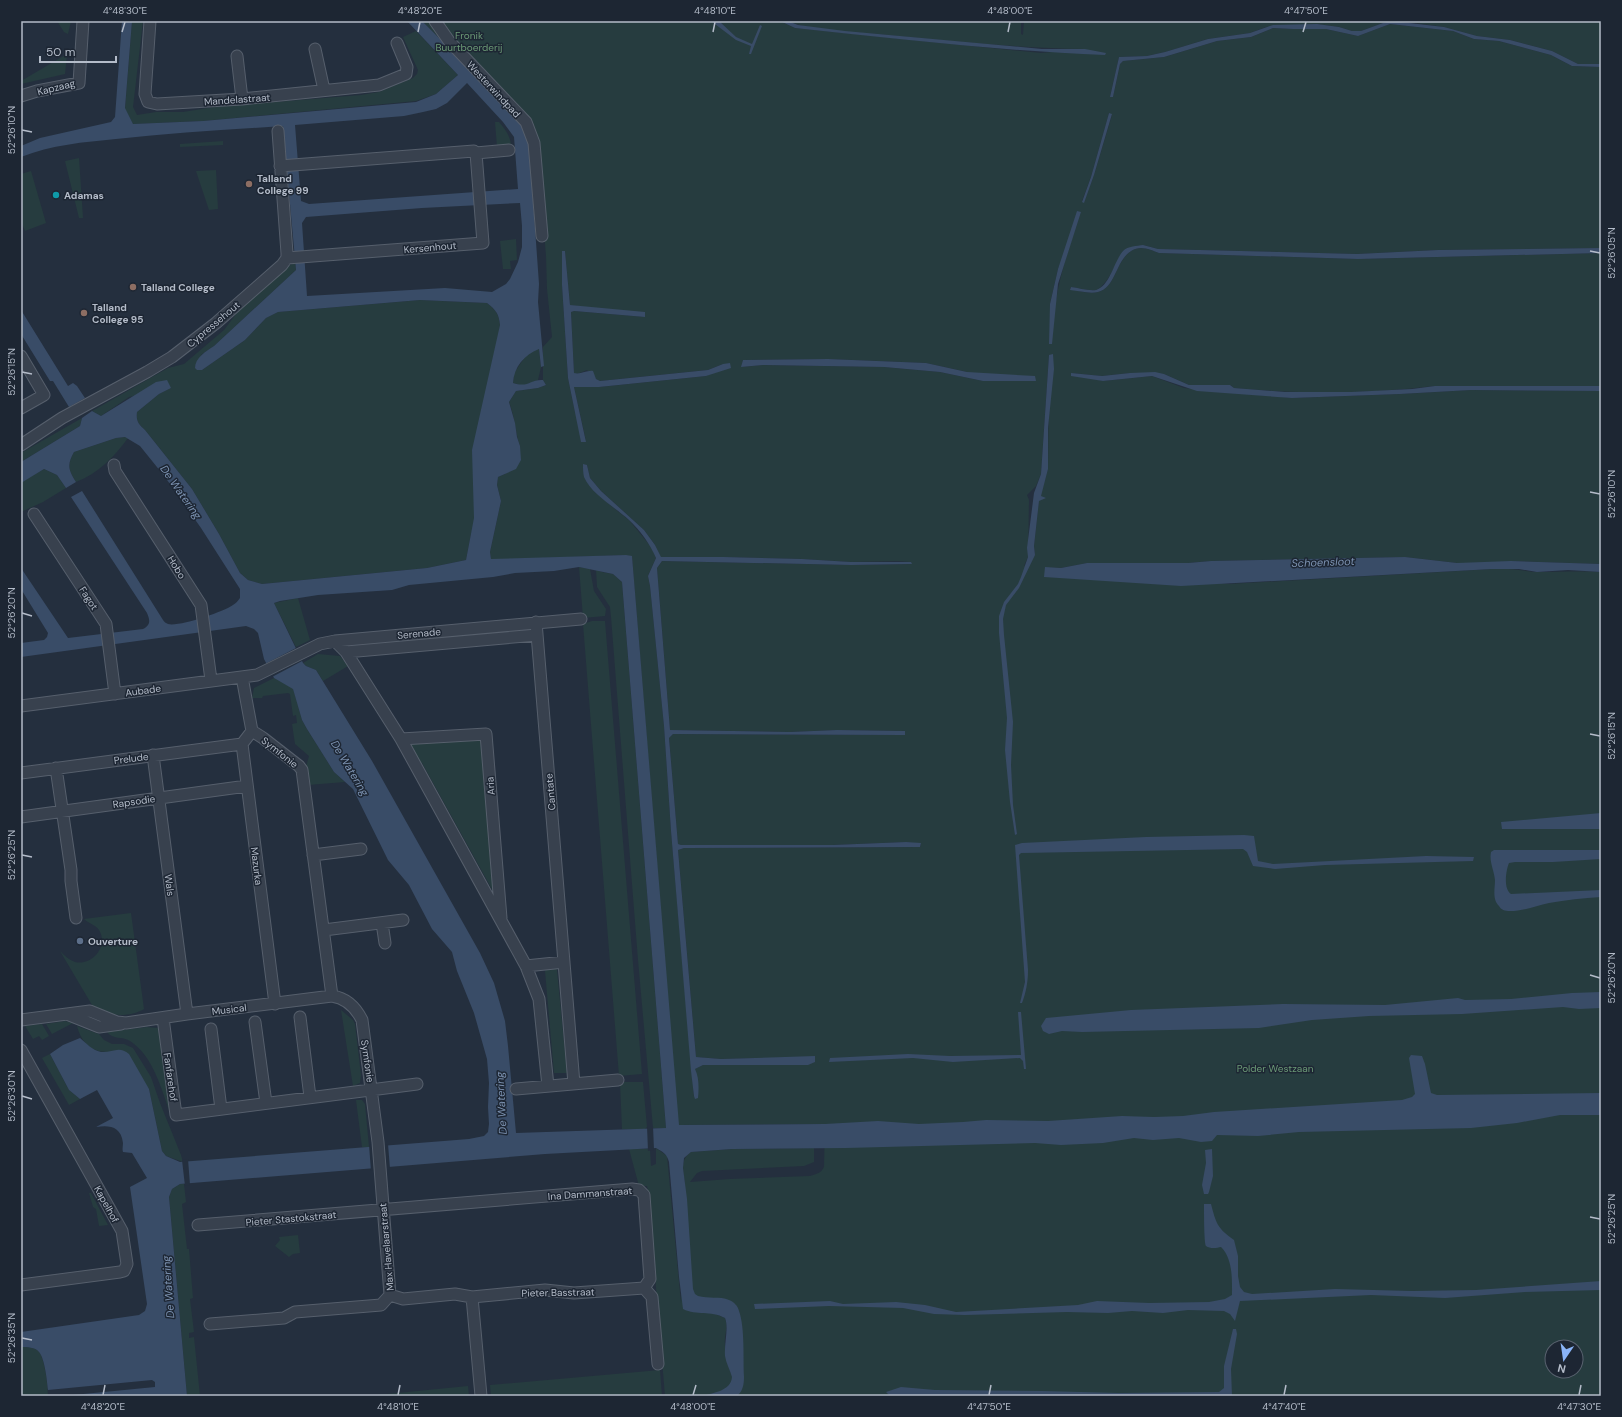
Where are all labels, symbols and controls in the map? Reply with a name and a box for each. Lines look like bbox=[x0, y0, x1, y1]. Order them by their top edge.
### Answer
text: 4°48'30"E bbox=[103, 4, 148, 17]
text: 4°48'20"E bbox=[398, 4, 442, 17]
text: 4°48'10"E bbox=[694, 4, 736, 17]
text: 4°48'00"E bbox=[987, 4, 1033, 17]
text: 4°47'50"E bbox=[1284, 4, 1328, 17]
park label: Fronik Buurtboerderij bbox=[436, 29, 502, 54]
scale bar bbox=[40, 38, 116, 64]
text: 50 m bbox=[46, 44, 75, 60]
street label: Westerwindpad bbox=[464, 58, 523, 120]
street label: Kapzaag bbox=[36, 76, 77, 98]
street label: Mandelastraat bbox=[204, 91, 271, 108]
text: 52°26'10"N bbox=[5, 106, 18, 154]
place label: Talland College 99 bbox=[257, 172, 309, 197]
marker: Talland College 99 bbox=[244, 179, 254, 189]
place label: Adamas bbox=[64, 189, 104, 202]
marker: Adamas bbox=[51, 190, 61, 200]
text: 52°26'05"N bbox=[1605, 227, 1618, 279]
street label: Kersenhout bbox=[403, 239, 457, 256]
place label: Talland College bbox=[141, 281, 215, 294]
marker: Talland College bbox=[128, 282, 138, 292]
street label: Cypressehout bbox=[184, 298, 243, 350]
place label: Talland College 95 bbox=[92, 301, 143, 326]
marker: Talland College 95 bbox=[79, 308, 89, 318]
text: 52°26'15"N bbox=[5, 348, 18, 396]
water label: De Watering bbox=[157, 462, 205, 522]
text: 52°26'10"N bbox=[1605, 470, 1618, 518]
street label: Hobo bbox=[164, 553, 189, 581]
water label: Schoensloot bbox=[1291, 554, 1356, 570]
street label: Fagot bbox=[76, 584, 101, 613]
text: 52°26'20"N bbox=[5, 587, 18, 639]
street label: Serenade bbox=[397, 625, 442, 642]
street label: Aubade bbox=[124, 682, 162, 699]
text: 52°26'15"N bbox=[1605, 712, 1618, 760]
street label: Symfonie bbox=[259, 734, 301, 771]
water label: De Watering bbox=[328, 737, 373, 799]
street label: Prelude bbox=[113, 750, 149, 767]
street label: Cantate bbox=[542, 773, 559, 811]
street label: Aria bbox=[483, 776, 498, 796]
street label: Rapsodie bbox=[112, 792, 156, 811]
text: 52°26'25"N bbox=[5, 830, 18, 880]
street label: Mazurka bbox=[248, 846, 265, 886]
street label: Wals bbox=[162, 873, 177, 897]
place label: Ouverture bbox=[88, 935, 138, 948]
marker: Ouverture bbox=[75, 936, 85, 946]
text: 52°26'20"N bbox=[1605, 952, 1618, 1004]
street label: Musical bbox=[211, 1001, 247, 1018]
street label: Symfonie bbox=[358, 1039, 377, 1084]
street label: Fanfarehof bbox=[161, 1052, 180, 1103]
park label: Polder Westzaan bbox=[1237, 1062, 1314, 1075]
text: 52°26'30"N bbox=[5, 1070, 18, 1122]
water label: De Watering bbox=[492, 1070, 510, 1135]
street label: Kapelhof bbox=[91, 1183, 122, 1226]
street label: Ina Dammanstraat bbox=[547, 1184, 633, 1203]
text: 52°26'25"N bbox=[1605, 1194, 1618, 1244]
street label: Max Havelaarstraat bbox=[376, 1202, 397, 1291]
street label: Pieter Stastokstraat bbox=[245, 1208, 337, 1229]
water label: De Watering bbox=[159, 1254, 177, 1319]
street label: Pieter Basstraat bbox=[521, 1285, 595, 1300]
text: 52°26'35"N bbox=[5, 1313, 18, 1363]
north arrow bbox=[1544, 1339, 1584, 1379]
text: N bbox=[1556, 1361, 1567, 1376]
text: 4°48'20"E bbox=[81, 1400, 125, 1413]
text: 4°48'10"E bbox=[377, 1400, 419, 1413]
text: 4°48'00"E bbox=[670, 1400, 716, 1413]
text: 4°47'50"E bbox=[967, 1400, 1011, 1413]
text: 4°47'40"E bbox=[1262, 1400, 1306, 1413]
text: 4°47'30"E bbox=[1557, 1400, 1601, 1413]

